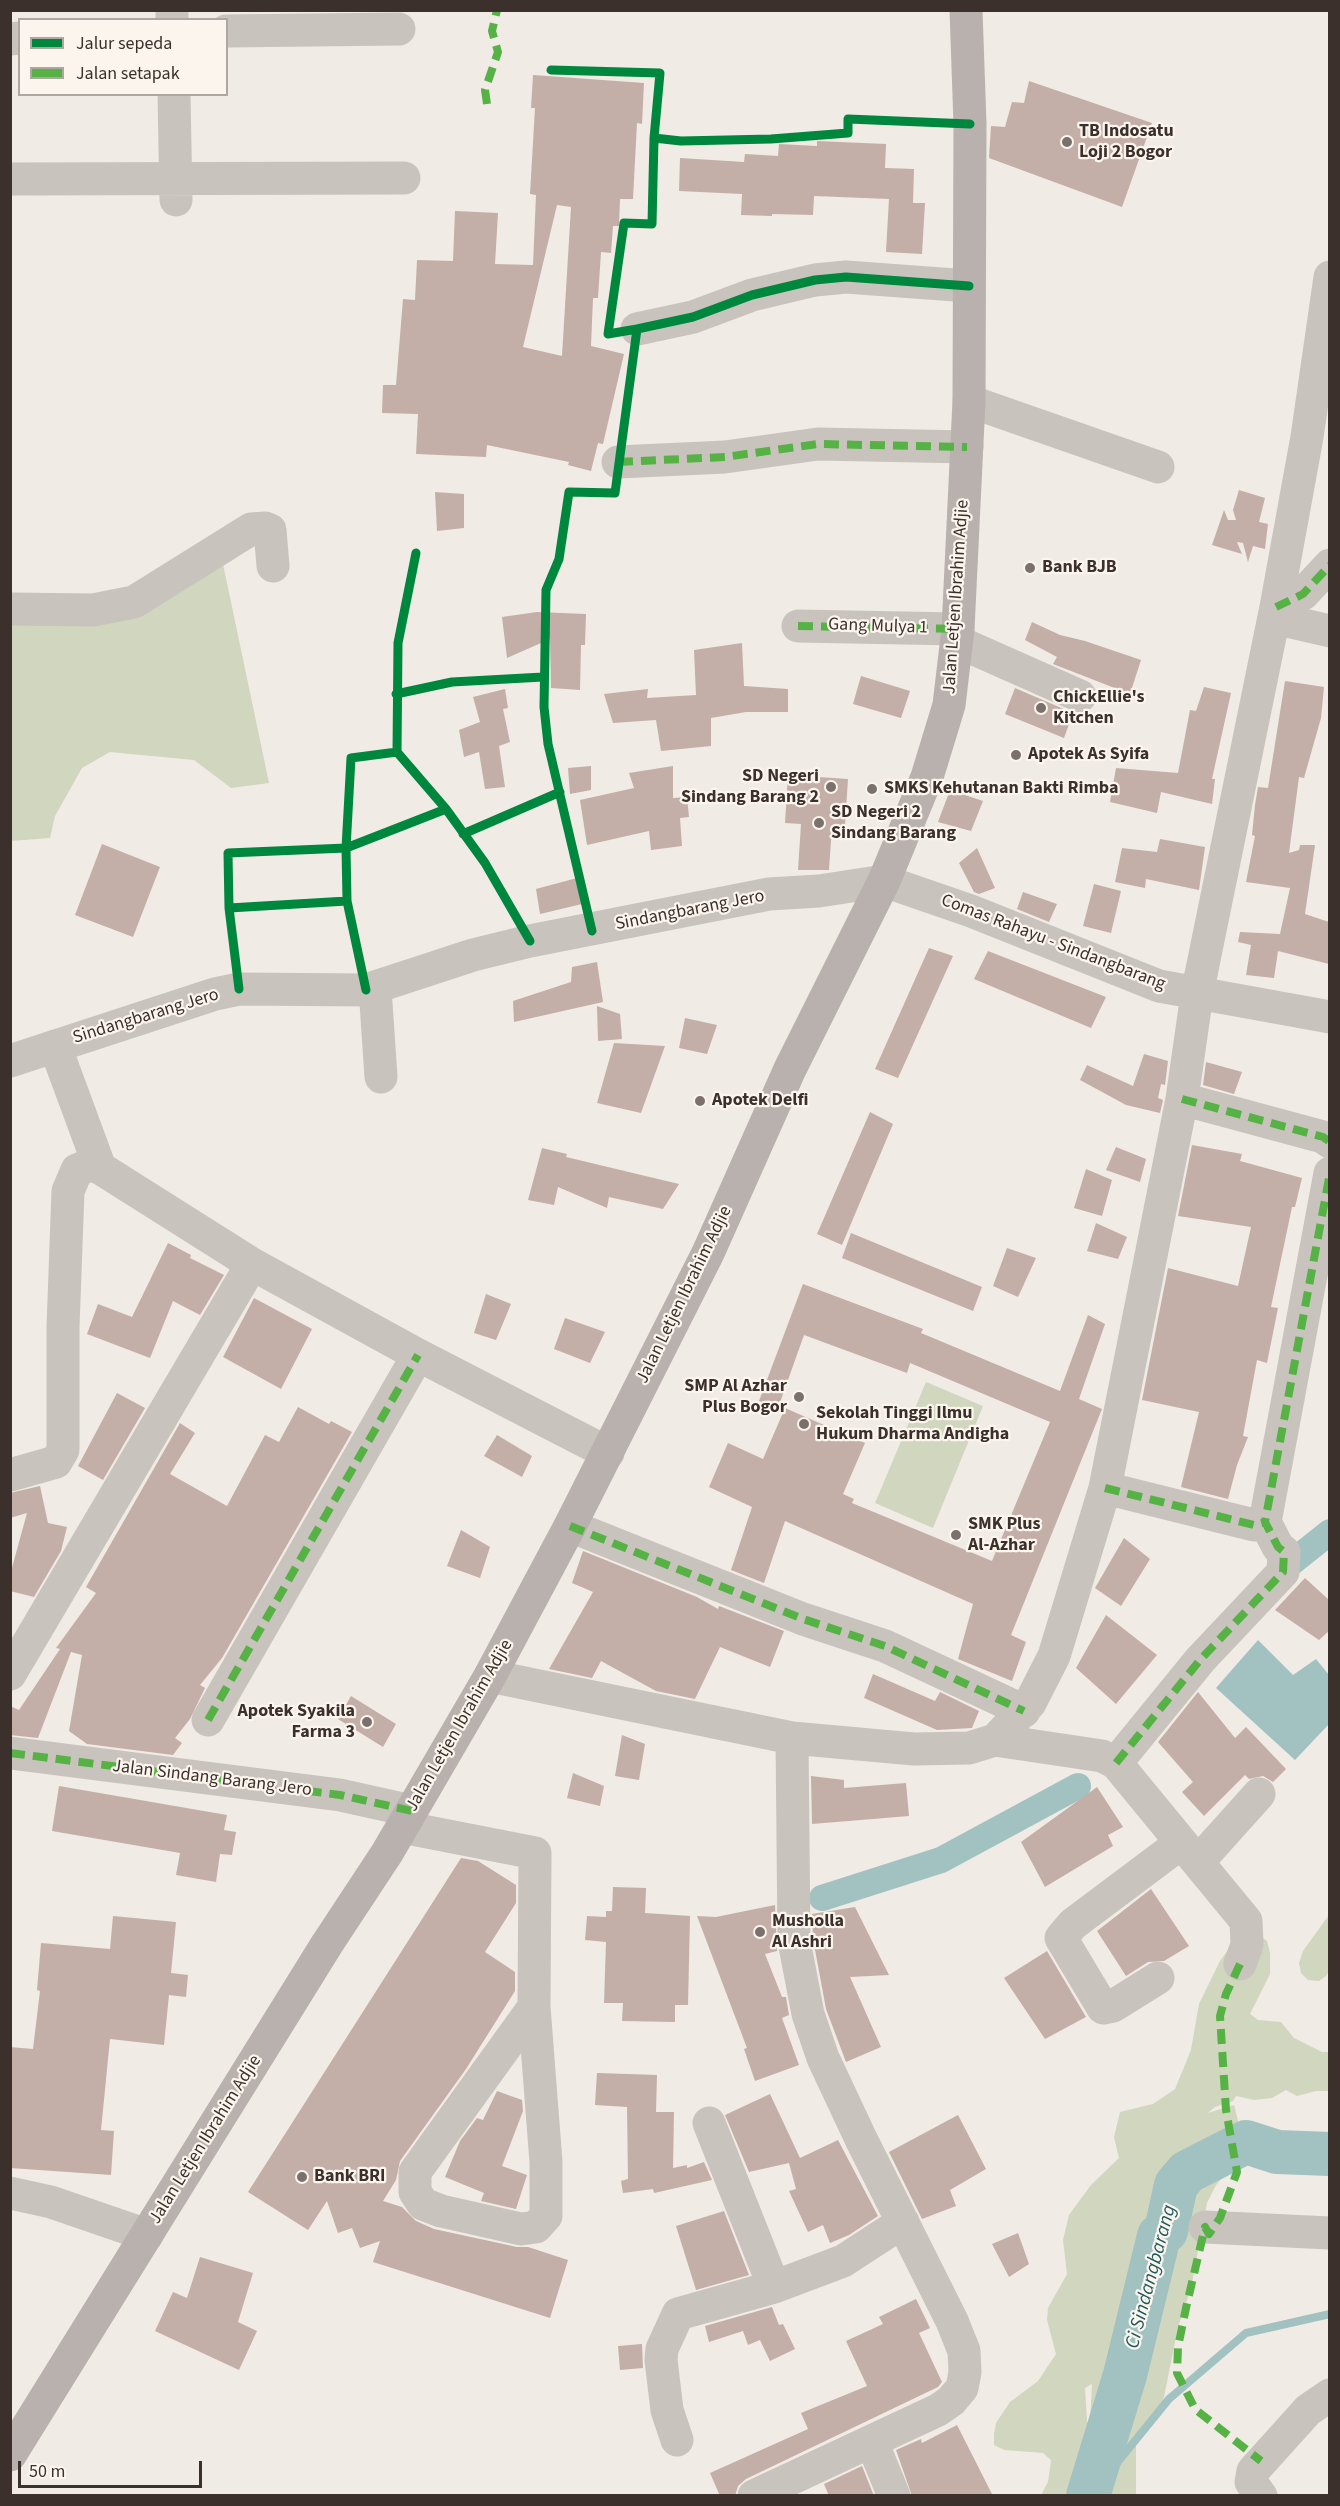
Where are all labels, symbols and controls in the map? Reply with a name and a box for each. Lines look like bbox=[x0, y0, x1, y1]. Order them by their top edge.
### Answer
legend bbox=[18, 18, 228, 96]
text: Jalur sepeda bbox=[76, 31, 172, 56]
text: Jalan setapak bbox=[76, 61, 180, 86]
place label: TB Indosatu Loji 2 Bogor bbox=[1079, 121, 1174, 164]
marker: TB Indosatu Loji 2 Bogor bbox=[1060, 135, 1074, 149]
street label: Jalan Letjen Ibrahim Adjie bbox=[939, 499, 975, 695]
place label: Bank BJB bbox=[1042, 557, 1117, 579]
marker: Bank BJB bbox=[1023, 561, 1037, 575]
street label: Gang Mulya 1 bbox=[828, 614, 928, 640]
place label: ChickEllie's Kitchen bbox=[1053, 687, 1144, 730]
marker: ChickEllie's Kitchen bbox=[1034, 701, 1048, 715]
place label: Apotek As Syifa bbox=[1028, 744, 1149, 766]
marker: Apotek As Syifa bbox=[1009, 748, 1023, 762]
place label: SD Negeri Sindang Barang 2 bbox=[681, 766, 819, 808]
place label: SMKS Kehutanan Bakti Rimba bbox=[884, 778, 1118, 800]
marker: SD Negeri Sindang Barang 2 bbox=[824, 780, 838, 794]
marker: SMKS Kehutanan Bakti Rimba bbox=[865, 782, 879, 796]
place label: SD Negeri 2 Sindang Barang bbox=[831, 802, 956, 844]
marker: SD Negeri 2 Sindang Barang bbox=[812, 816, 826, 830]
street label: Sindangbarang Jero bbox=[614, 886, 766, 936]
street label: Comas Rahayu - Sindangbarang bbox=[938, 890, 1168, 996]
street label: Sindangbarang Jero bbox=[70, 985, 222, 1049]
place label: Apotek Delfi bbox=[712, 1090, 809, 1112]
marker: Apotek Delfi bbox=[693, 1094, 707, 1108]
street label: Jalan Letjen Ibrahim Adjie bbox=[633, 1203, 737, 1387]
place label: SMP Al Azhar Plus Bogor bbox=[684, 1376, 787, 1418]
marker: SMP Al Azhar Plus Bogor bbox=[792, 1390, 806, 1404]
place label: Sekolah Tinggi Ilmu Hukum Dharma Andigha bbox=[816, 1403, 1009, 1446]
marker: Sekolah Tinggi Ilmu Hukum Dharma Andigha bbox=[797, 1417, 811, 1431]
place label: SMK Plus Al-Azhar bbox=[968, 1514, 1040, 1556]
marker: SMK Plus Al-Azhar bbox=[949, 1528, 963, 1542]
street label: Jalan Letjen Ibrahim Adjie bbox=[402, 1636, 518, 1816]
place label: Apotek Syakila Farma 3 bbox=[238, 1701, 355, 1744]
marker: Apotek Syakila Farma 3 bbox=[360, 1715, 374, 1729]
street label: Jalan Sindang Barang Jero bbox=[111, 1756, 313, 1802]
place label: Musholla Al Ashri bbox=[772, 1911, 844, 1954]
marker: Musholla Al Ashri bbox=[753, 1925, 767, 1939]
street label: Jalan Letjen Ibrahim Adjie bbox=[145, 2052, 267, 2228]
place label: Bank BRI bbox=[314, 2166, 385, 2188]
marker: Bank BRI bbox=[295, 2170, 309, 2184]
water label: Ci Sindangbarang bbox=[1121, 2203, 1183, 2351]
scale bar bbox=[21, 2449, 206, 2487]
text: 50 m bbox=[29, 2459, 65, 2484]

